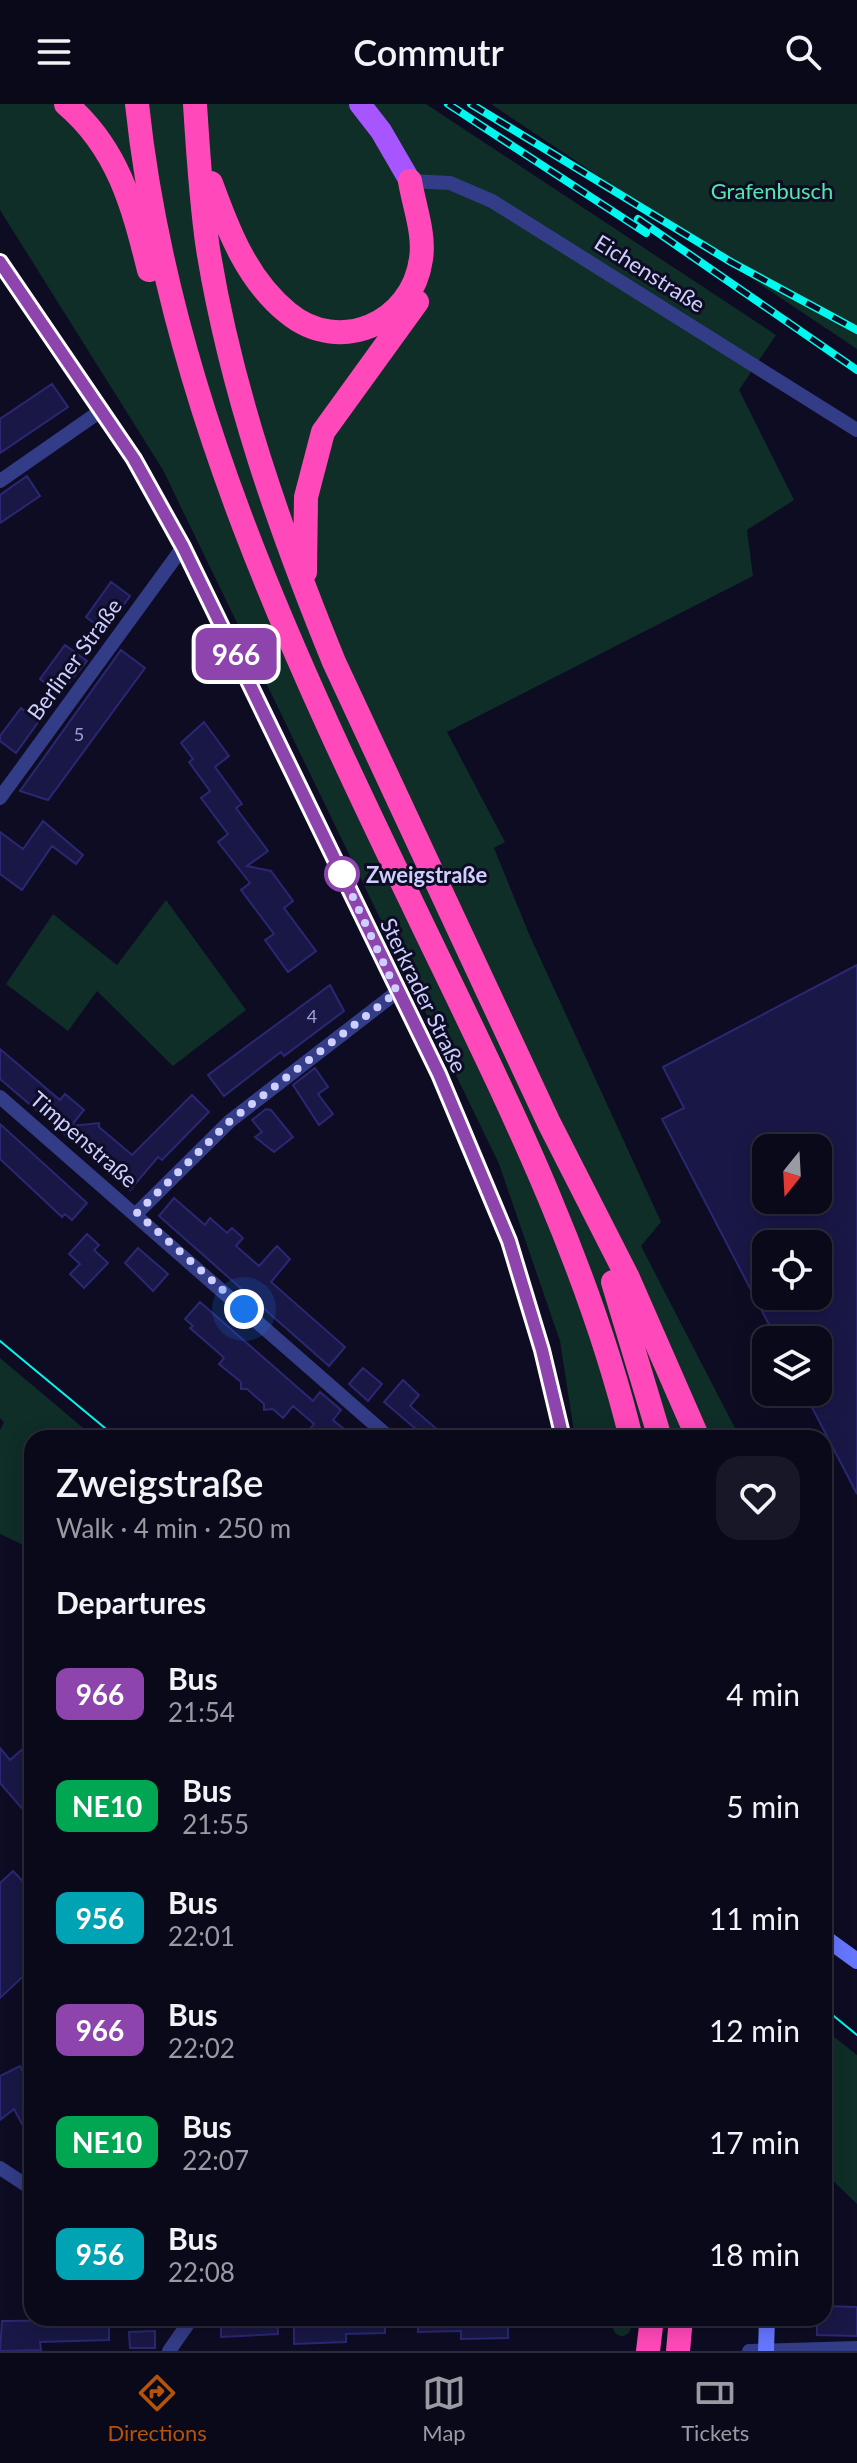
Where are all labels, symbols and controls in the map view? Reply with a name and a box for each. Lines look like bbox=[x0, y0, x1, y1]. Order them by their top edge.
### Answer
icon: menu bbox=[32, 30, 76, 74]
text: Commutr bbox=[353, 30, 504, 74]
icon: search bbox=[781, 30, 825, 74]
park label: Grafenbusch bbox=[711, 177, 833, 204]
street label: Eichenstraße bbox=[590, 228, 710, 318]
street label: Berliner Straße bbox=[21, 593, 127, 725]
line badge: 966 bbox=[190, 628, 282, 680]
text: 966 bbox=[212, 637, 260, 671]
house number: 5 bbox=[74, 723, 84, 745]
marker: Zweigstraße bbox=[325, 857, 359, 891]
place label: Zweigstraße bbox=[366, 861, 488, 888]
street label: Sterkrader Straße bbox=[375, 913, 473, 1077]
house number: 4 bbox=[307, 1005, 317, 1027]
street label: Timpenstraße bbox=[25, 1085, 143, 1193]
north arrow bbox=[752, 1134, 832, 1214]
map controls bbox=[752, 1134, 832, 1406]
button: locate bbox=[752, 1230, 832, 1310]
your location bbox=[224, 1289, 264, 1329]
button: layers bbox=[752, 1326, 832, 1406]
button: heart bbox=[716, 1456, 800, 1540]
text: Zweigstraße bbox=[56, 1459, 263, 1505]
text: Walk · 4 min · 250 m bbox=[56, 1512, 291, 1544]
text: Departures bbox=[56, 1584, 206, 1620]
text: Bus bbox=[168, 1660, 218, 1696]
text: 4 min bbox=[726, 1676, 800, 1712]
text: 966 bbox=[76, 1677, 124, 1711]
text: 21:54 bbox=[168, 1696, 235, 1728]
text: Bus bbox=[182, 1772, 232, 1808]
text: 5 min bbox=[726, 1788, 800, 1824]
text: NE10 bbox=[72, 1789, 142, 1823]
text: 21:55 bbox=[182, 1808, 249, 1840]
text: Bus bbox=[168, 1884, 218, 1920]
text: 11 min bbox=[709, 1900, 800, 1936]
text: 956 bbox=[76, 1901, 124, 1935]
text: 22:01 bbox=[168, 1920, 235, 1952]
text: Bus bbox=[168, 1996, 218, 2032]
text: 12 min bbox=[709, 2012, 800, 2048]
text: 966 bbox=[76, 2013, 124, 2047]
text: 22:02 bbox=[168, 2032, 235, 2064]
text: Bus bbox=[182, 2108, 232, 2144]
text: 17 min bbox=[709, 2124, 800, 2160]
text: NE10 bbox=[72, 2125, 142, 2159]
text: 22:07 bbox=[182, 2144, 249, 2176]
text: Bus bbox=[168, 2220, 218, 2256]
text: 18 min bbox=[709, 2236, 800, 2272]
text: 956 bbox=[76, 2237, 124, 2271]
text: 22:08 bbox=[168, 2256, 235, 2288]
tab: Directions bbox=[108, 2371, 207, 2446]
tab: Map bbox=[422, 2371, 466, 2446]
tab: Tickets bbox=[681, 2371, 749, 2446]

